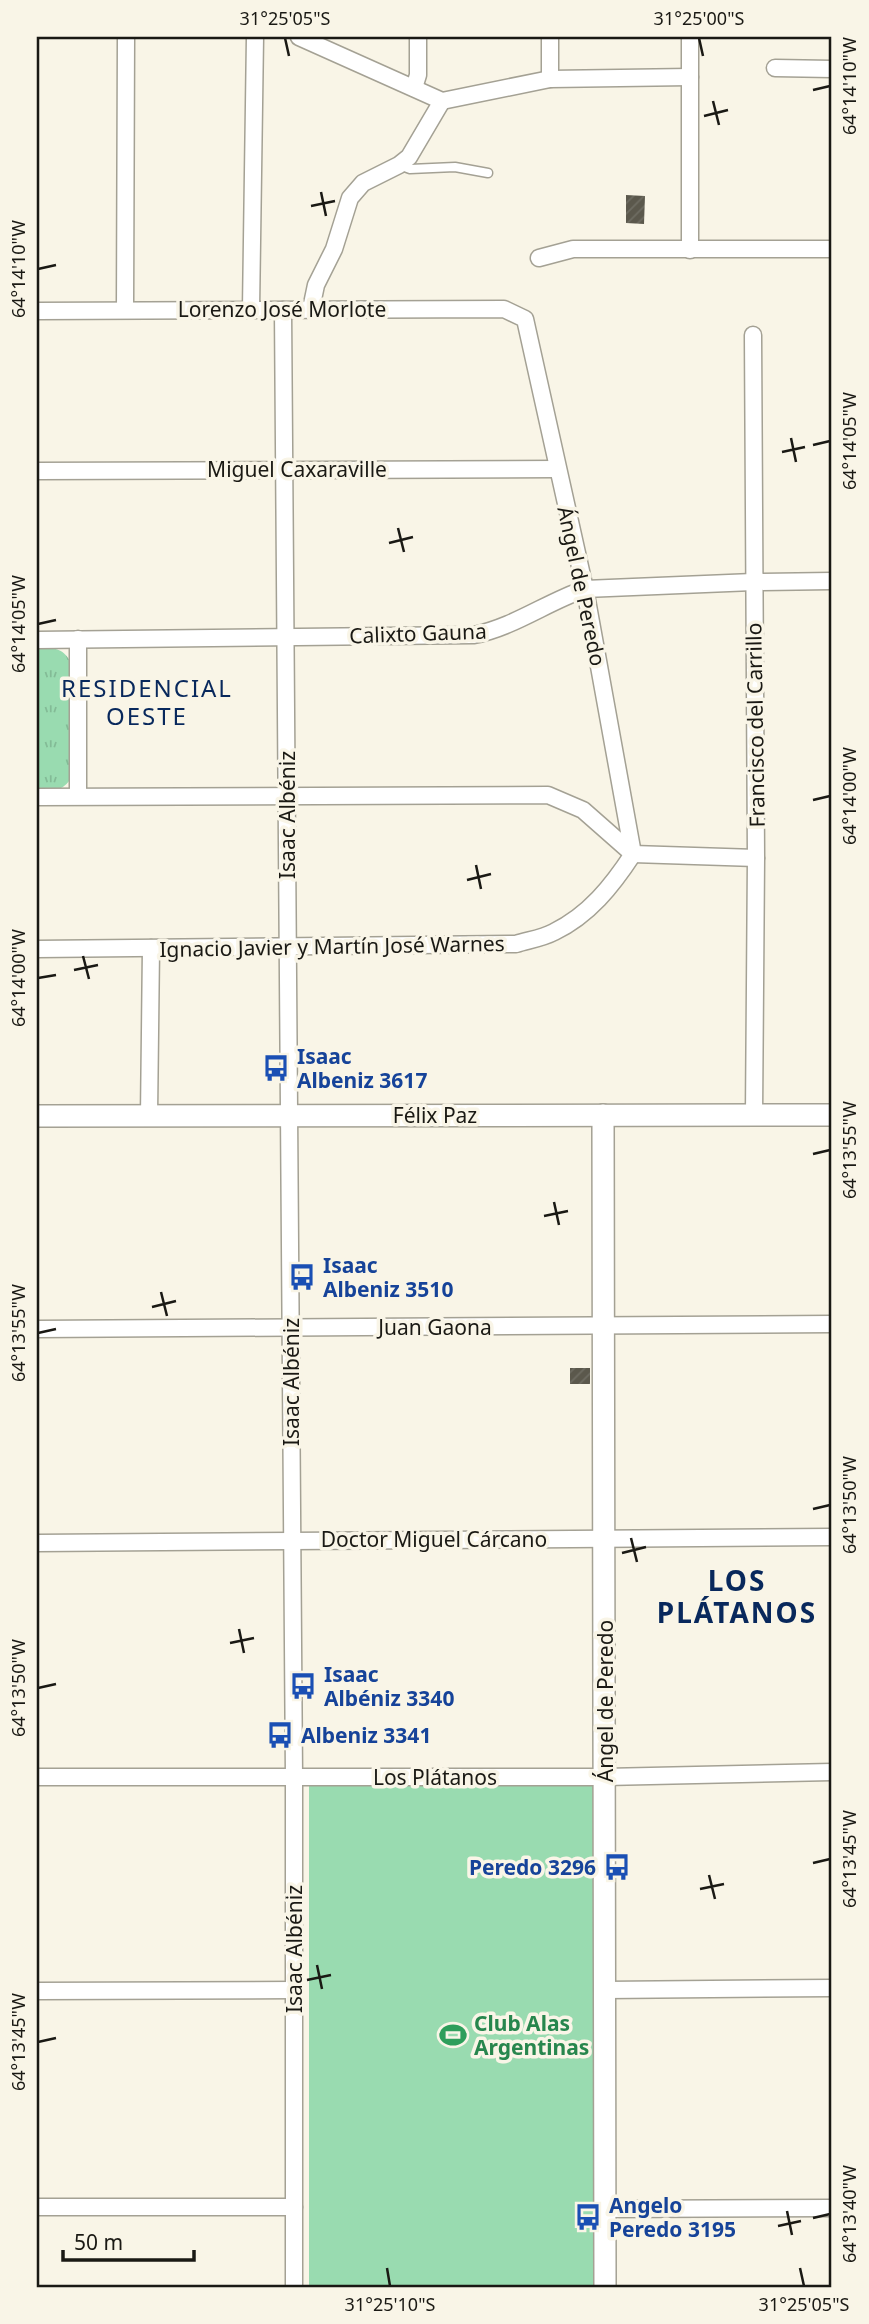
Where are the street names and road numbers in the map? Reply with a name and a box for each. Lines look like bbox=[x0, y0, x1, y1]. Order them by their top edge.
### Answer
street label: Lorenzo José Morlote bbox=[178, 295, 386, 323]
street label: Miguel Caxaraville bbox=[207, 455, 387, 483]
street label: Ángel de Peredo bbox=[551, 504, 613, 668]
street label: Calixto Gauna bbox=[349, 617, 487, 649]
street label: Francisco del Carrillo bbox=[739, 622, 771, 828]
street label: Isaac Albéniz bbox=[273, 751, 301, 879]
street label: Ignacio Javier y Martín José Warnes bbox=[159, 929, 505, 963]
street label: Félix Paz bbox=[393, 1101, 477, 1129]
street label: Juan Gaona bbox=[376, 1313, 492, 1341]
street label: Isaac Albéniz bbox=[277, 1318, 305, 1446]
street label: Doctor Miguel Cárcano bbox=[321, 1525, 547, 1553]
street label: Ángel de Peredo bbox=[591, 1620, 619, 1782]
street label: Los Plátanos bbox=[373, 1763, 497, 1791]
street label: Isaac Albéniz bbox=[280, 1885, 308, 2013]

